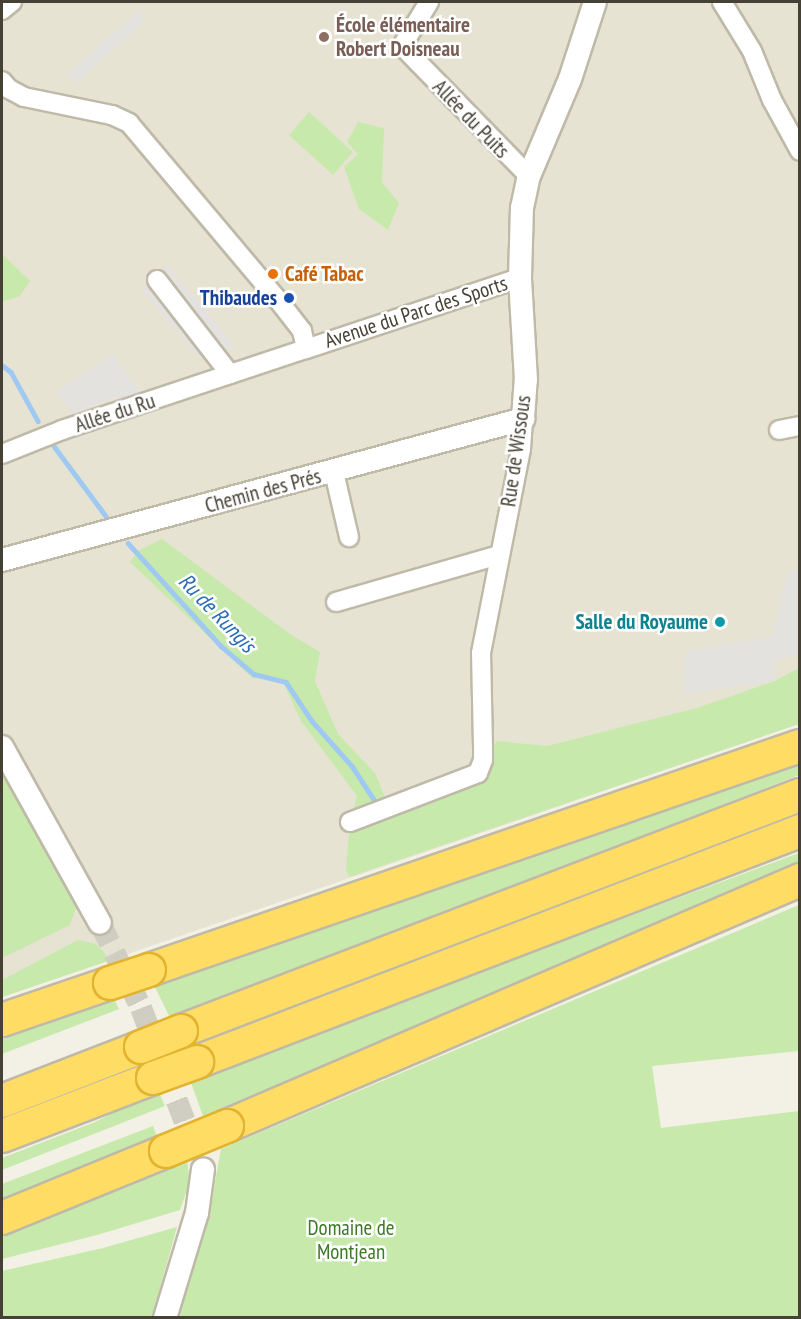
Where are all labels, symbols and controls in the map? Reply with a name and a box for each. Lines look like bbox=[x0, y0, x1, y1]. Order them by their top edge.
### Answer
place label: École élémentaire Robert Doisneau bbox=[336, 12, 470, 62]
marker: École élémentaire Robert Doisneau bbox=[317, 30, 331, 44]
street label: Allée du Puits bbox=[427, 74, 515, 164]
place label: Café Tabac bbox=[285, 261, 364, 287]
marker: Café Tabac bbox=[266, 267, 280, 281]
street label: Avenue du Parc des Sports bbox=[321, 271, 511, 353]
place label: Thibaudes bbox=[200, 285, 277, 311]
marker: Thibaudes bbox=[282, 291, 296, 305]
street label: Allée du Ru bbox=[72, 388, 158, 438]
street label: Rue de Wissous bbox=[496, 393, 536, 509]
street label: Chemin des Prés bbox=[202, 463, 324, 519]
water label: Ru de Rungis bbox=[173, 568, 261, 658]
place label: Salle du Royaume bbox=[575, 609, 708, 635]
marker: Salle du Royaume bbox=[713, 615, 727, 629]
park label: Domaine de Montjean bbox=[308, 1215, 394, 1265]

